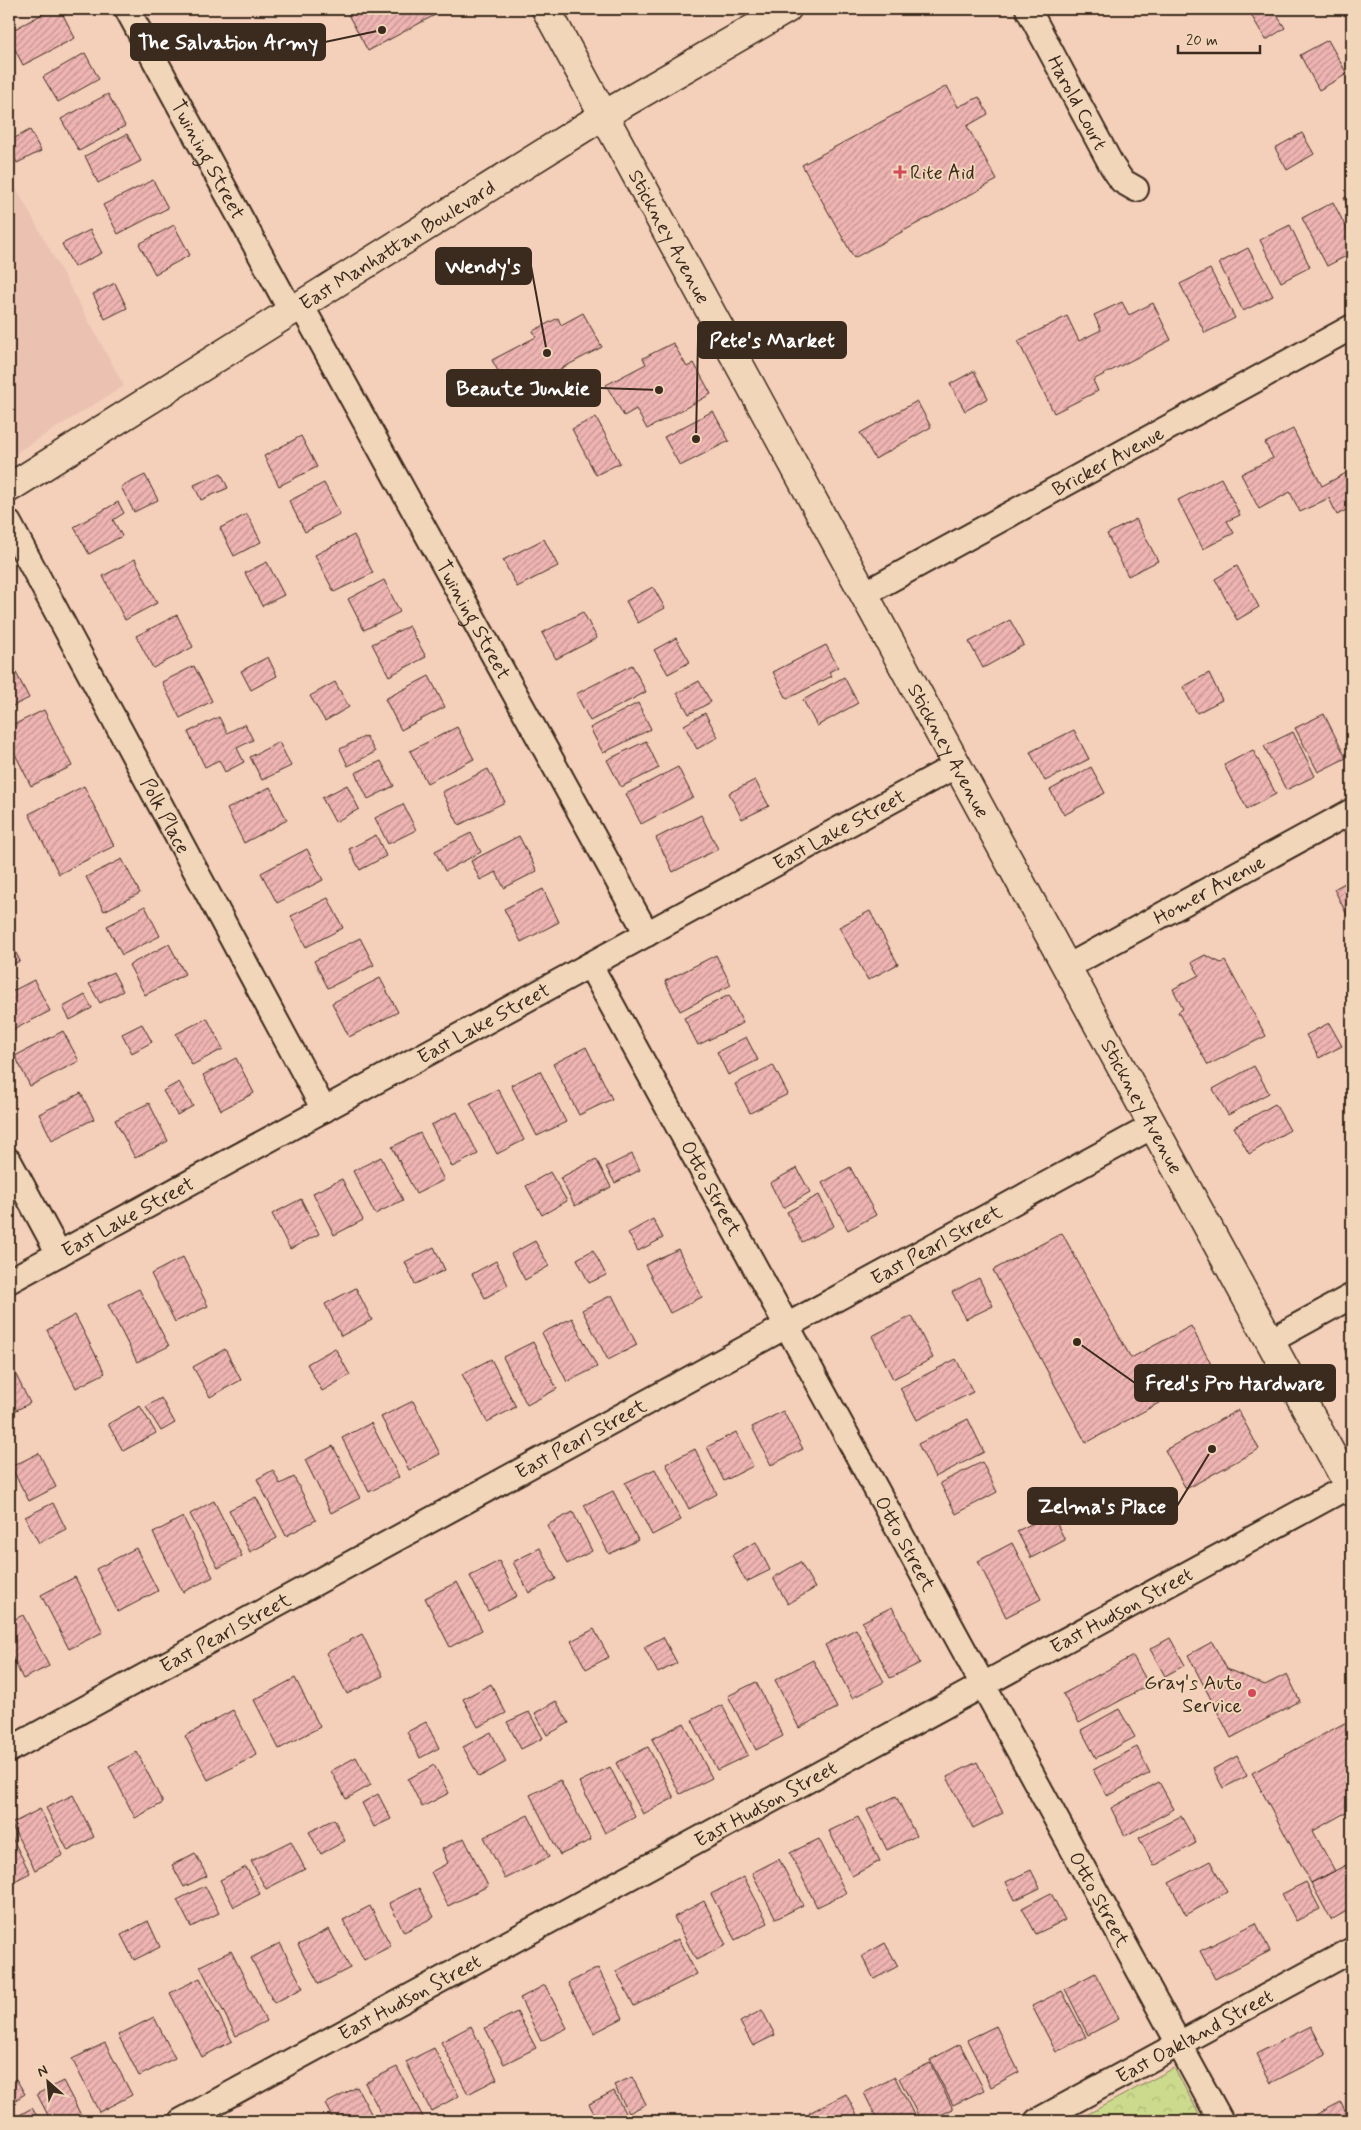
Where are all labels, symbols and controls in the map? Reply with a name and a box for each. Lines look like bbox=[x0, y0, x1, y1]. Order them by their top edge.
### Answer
scale bar bbox=[1178, 22, 1261, 54]
callout: The Salvation Army bbox=[131, 24, 325, 60]
text: The Salvation Army bbox=[138, 29, 318, 57]
text: 20 m bbox=[1186, 31, 1218, 51]
street label: Harold Court bbox=[1040, 51, 1113, 155]
street label: Twining Street bbox=[164, 95, 251, 225]
place label: Rite Aid bbox=[910, 160, 975, 187]
street label: Stickney Avenue bbox=[621, 165, 716, 309]
marker: Rite Aid bbox=[894, 166, 906, 178]
street label: East Manhattan Boulevard bbox=[295, 174, 501, 318]
callout: Wendy's bbox=[436, 248, 531, 284]
text: Wendy's bbox=[444, 253, 521, 281]
callout: Pete's Market bbox=[698, 322, 846, 358]
text: Pete's Market bbox=[709, 327, 835, 355]
callout: Beaute Junkie bbox=[447, 370, 600, 406]
text: Beaute Junkie bbox=[456, 375, 591, 403]
street label: Bricker Avenue bbox=[1048, 420, 1169, 503]
street label: Twining Street bbox=[429, 556, 517, 685]
street label: Stickney Avenue bbox=[900, 679, 995, 823]
street label: Polk Place bbox=[133, 774, 196, 859]
street label: East Lake Street bbox=[769, 783, 911, 878]
street label: Homer Avenue bbox=[1149, 849, 1271, 932]
street label: East Lake Street bbox=[413, 977, 555, 1071]
street label: Stickney Avenue bbox=[1094, 1035, 1189, 1179]
street label: Otto Street bbox=[673, 1136, 747, 1241]
street label: East Lake Street bbox=[57, 1171, 199, 1265]
street label: East Pearl Street bbox=[866, 1199, 1007, 1292]
callout: Fred's Pro Hardware bbox=[1135, 1365, 1335, 1401]
text: Fred's Pro Hardware bbox=[1145, 1370, 1325, 1398]
street label: East Pearl Street bbox=[511, 1393, 652, 1486]
callout: Zelma's Place bbox=[1028, 1488, 1177, 1524]
street label: Otto Street bbox=[867, 1492, 941, 1597]
text: Zelma's Place bbox=[1038, 1493, 1166, 1521]
street label: East Hudson Street bbox=[1046, 1561, 1198, 1661]
street label: East Pearl Street bbox=[155, 1587, 296, 1680]
place label: Gray's Auto Service bbox=[1144, 1670, 1242, 1720]
marker: Gray's Auto Service bbox=[1246, 1687, 1258, 1699]
street label: East Hudson Street bbox=[690, 1755, 842, 1854]
street label: Otto Street bbox=[1062, 1847, 1136, 1952]
street label: East Hudson Street bbox=[334, 1948, 486, 2048]
street label: East Oakland Street bbox=[1112, 1983, 1278, 2091]
north arrow bbox=[22, 2058, 72, 2108]
text: N bbox=[34, 2061, 51, 2081]

